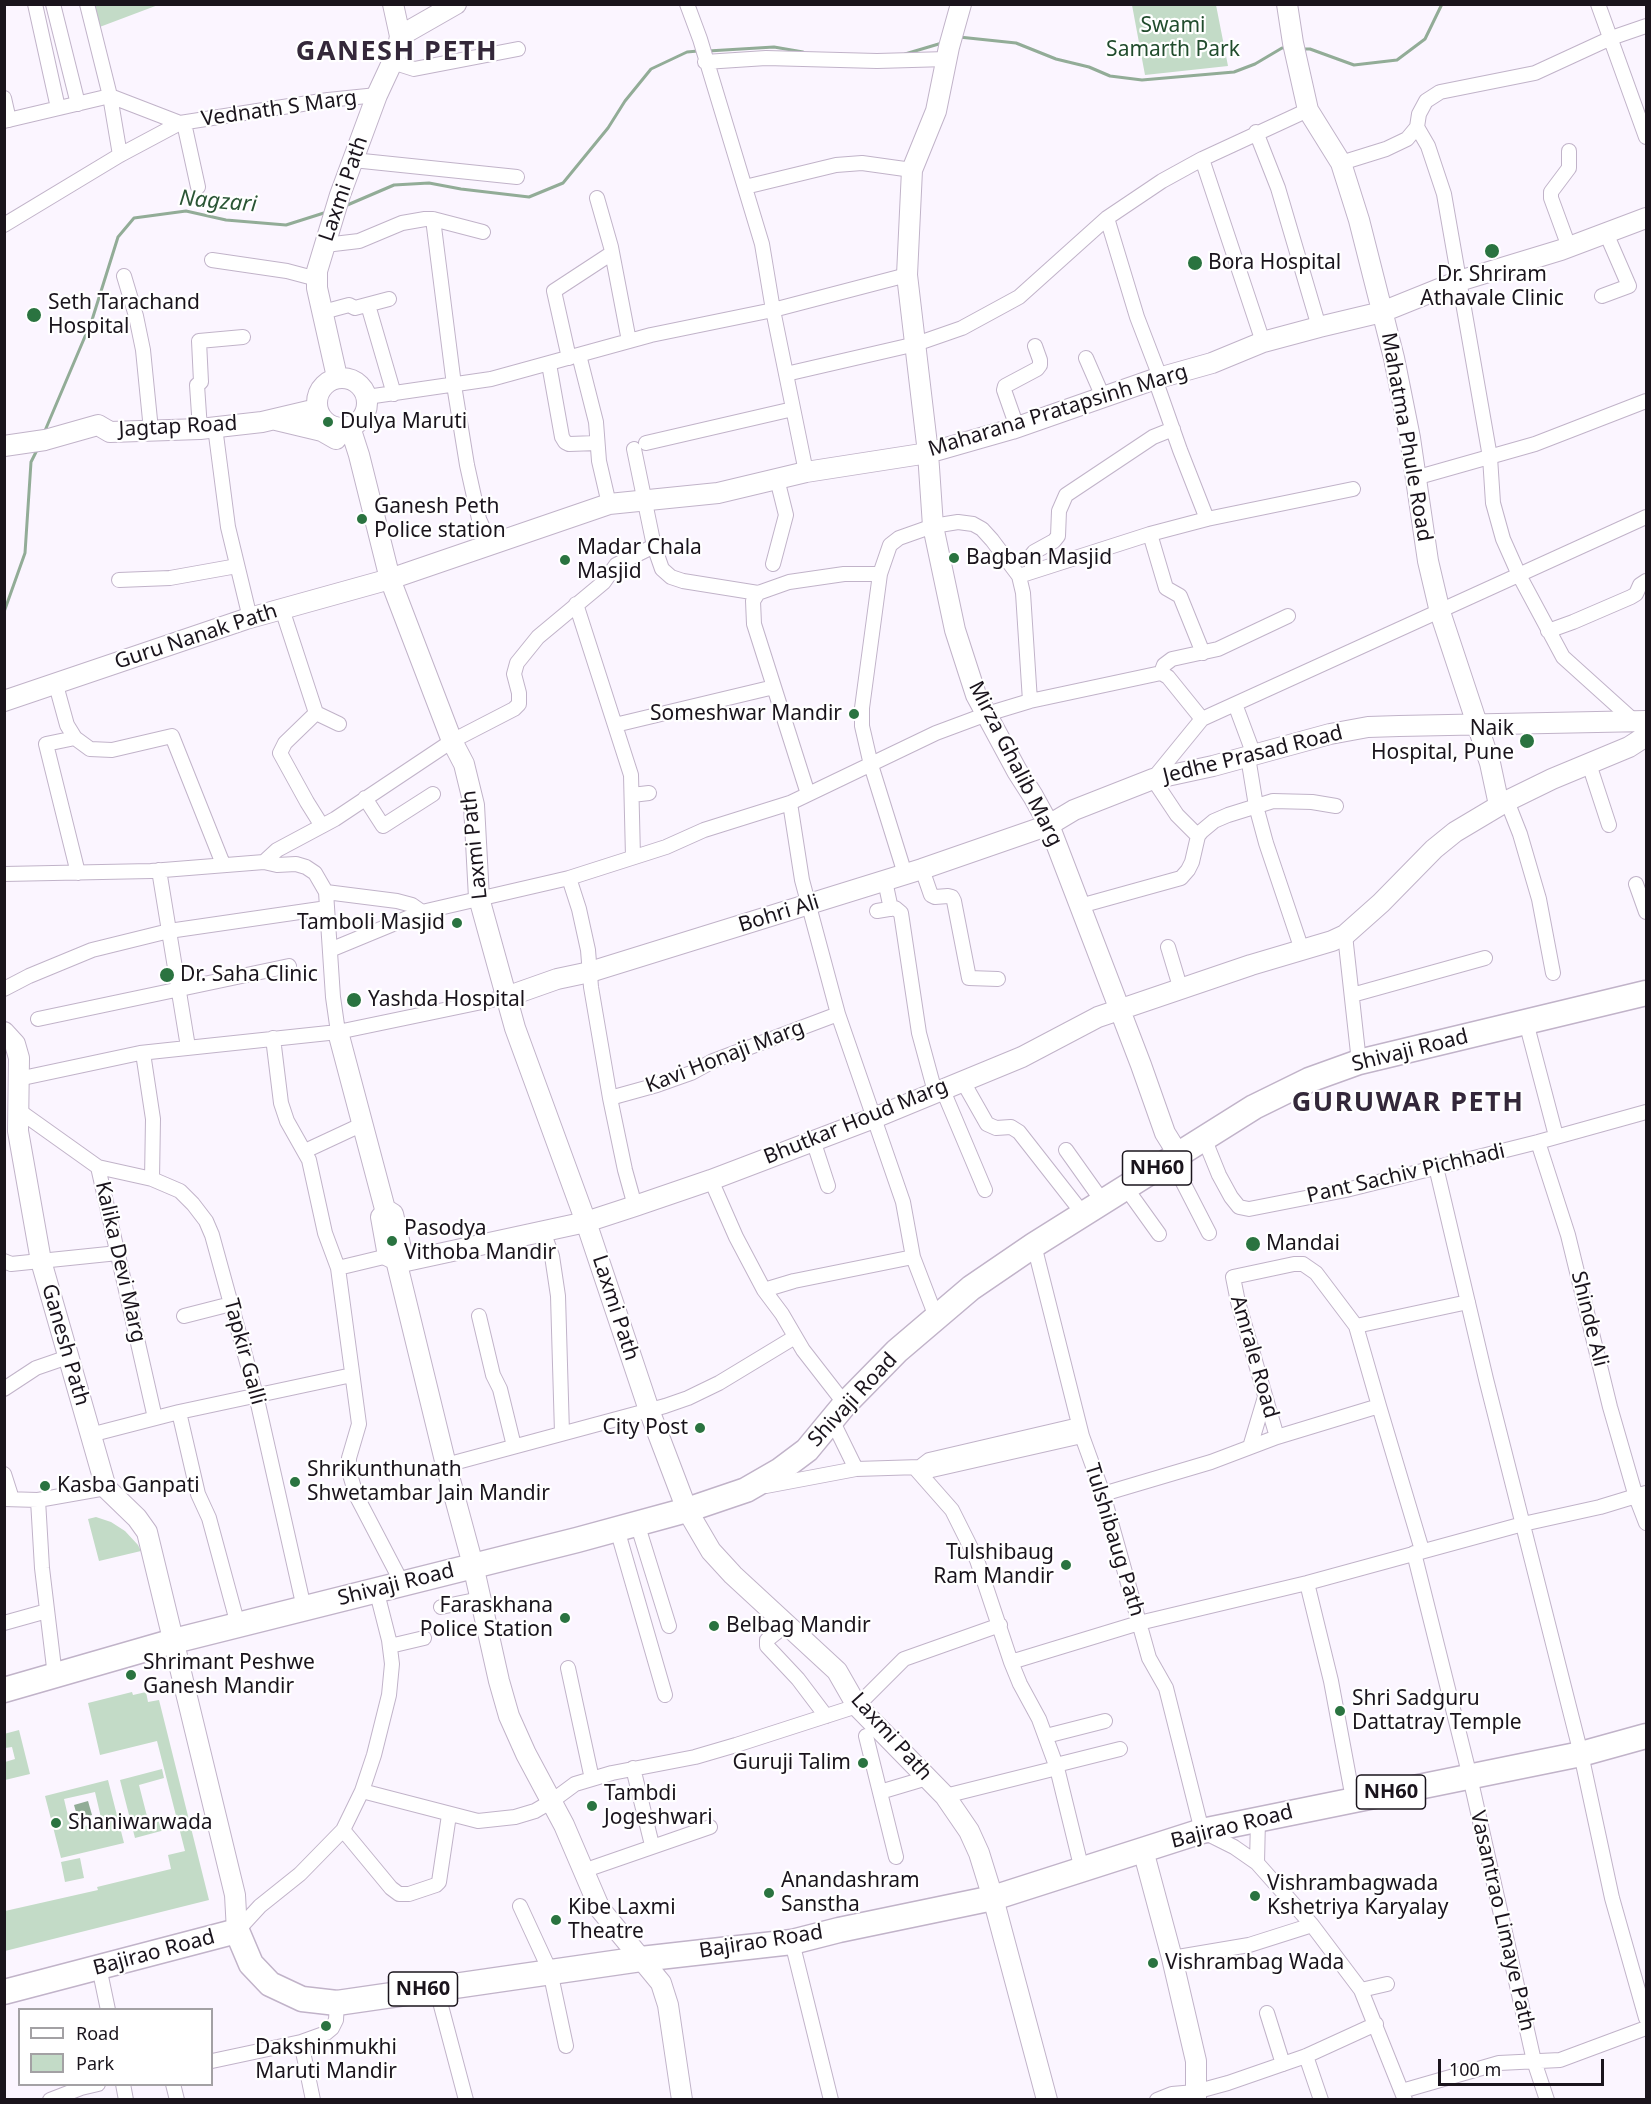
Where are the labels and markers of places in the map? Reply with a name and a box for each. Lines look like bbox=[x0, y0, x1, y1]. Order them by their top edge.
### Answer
marker: Dr. Shriram Athavale Clinic bbox=[1483, 242, 1501, 260]
place label: Bora Hospital bbox=[1208, 250, 1341, 276]
marker: Bora Hospital bbox=[1186, 254, 1204, 272]
place label: Dr. Shriram Athavale Clinic bbox=[1420, 262, 1564, 312]
place label: Seth Tarachand Hospital bbox=[48, 290, 200, 340]
marker: Seth Tarachand Hospital bbox=[25, 306, 43, 324]
place label: Dulya Maruti bbox=[340, 409, 467, 435]
marker: Dulya Maruti bbox=[321, 415, 335, 429]
place label: Ganesh Peth Police station bbox=[374, 494, 506, 544]
marker: Ganesh Peth Police station bbox=[355, 512, 369, 526]
place label: Madar Chala Masjid bbox=[577, 535, 702, 585]
place label: Bagban Masjid bbox=[966, 545, 1112, 571]
marker: Bagban Masjid bbox=[947, 551, 961, 565]
marker: Madar Chala Masjid bbox=[558, 553, 572, 567]
place label: Someshwar Mandir bbox=[650, 701, 842, 727]
marker: Someshwar Mandir bbox=[847, 707, 861, 721]
place label: Naik Hospital, Pune bbox=[1371, 716, 1514, 766]
marker: Naik Hospital, Pune bbox=[1518, 732, 1536, 750]
place label: Tamboli Masjid bbox=[297, 910, 445, 936]
marker: Tamboli Masjid bbox=[450, 916, 464, 930]
place label: Dr. Saha Clinic bbox=[180, 962, 318, 988]
marker: Dr. Saha Clinic bbox=[158, 966, 176, 984]
place label: Yashda Hospital bbox=[368, 987, 525, 1013]
marker: Yashda Hospital bbox=[345, 991, 363, 1009]
place label: Pasodya Vithoba Mandir bbox=[404, 1216, 556, 1266]
place label: Mandai bbox=[1266, 1231, 1340, 1257]
marker: Pasodya Vithoba Mandir bbox=[385, 1234, 399, 1248]
marker: Mandai bbox=[1244, 1235, 1262, 1253]
place label: City Post bbox=[603, 1415, 688, 1441]
marker: City Post bbox=[693, 1421, 707, 1435]
place label: Shrikunthunath Shwetambar Jain Mandir bbox=[307, 1457, 550, 1507]
place label: Kasba Ganpati bbox=[57, 1473, 200, 1499]
marker: Shrikunthunath Shwetambar Jain Mandir bbox=[288, 1475, 302, 1489]
marker: Kasba Ganpati bbox=[38, 1479, 52, 1493]
place label: Tulshibaug Ram Mandir bbox=[933, 1540, 1054, 1590]
marker: Tulshibaug Ram Mandir bbox=[1059, 1558, 1073, 1572]
place label: Faraskhana Police Station bbox=[420, 1593, 553, 1643]
marker: Faraskhana Police Station bbox=[558, 1611, 572, 1625]
place label: Belbag Mandir bbox=[726, 1613, 871, 1639]
marker: Belbag Mandir bbox=[707, 1619, 721, 1633]
place label: Shrimant Peshwe Ganesh Mandir bbox=[143, 1650, 315, 1700]
marker: Shrimant Peshwe Ganesh Mandir bbox=[124, 1668, 138, 1682]
place label: Shri Sadguru Dattatray Temple bbox=[1352, 1686, 1522, 1736]
marker: Shri Sadguru Dattatray Temple bbox=[1333, 1704, 1347, 1718]
place label: Guruji Talim bbox=[733, 1750, 851, 1776]
marker: Guruji Talim bbox=[856, 1756, 870, 1770]
place label: Tambdi Jogeshwari bbox=[604, 1781, 713, 1831]
marker: Tambdi Jogeshwari bbox=[585, 1799, 599, 1813]
place label: Shaniwarwada bbox=[68, 1810, 213, 1836]
marker: Shaniwarwada bbox=[49, 1816, 63, 1830]
place label: Anandashram Sanstha bbox=[781, 1868, 920, 1918]
place label: Vishrambagwada Kshetriya Karyalay bbox=[1267, 1871, 1448, 1921]
marker: Anandashram Sanstha bbox=[762, 1886, 776, 1900]
marker: Vishrambagwada Kshetriya Karyalay bbox=[1248, 1889, 1262, 1903]
place label: Kibe Laxmi Theatre bbox=[568, 1895, 676, 1945]
marker: Kibe Laxmi Theatre bbox=[549, 1913, 563, 1927]
place label: Vishrambag Wada bbox=[1165, 1950, 1344, 1976]
marker: Vishrambag Wada bbox=[1146, 1956, 1160, 1970]
marker: Dakshinmukhi Maruti Mandir bbox=[319, 2019, 333, 2033]
place label: Dakshinmukhi Maruti Mandir bbox=[255, 2035, 397, 2085]

